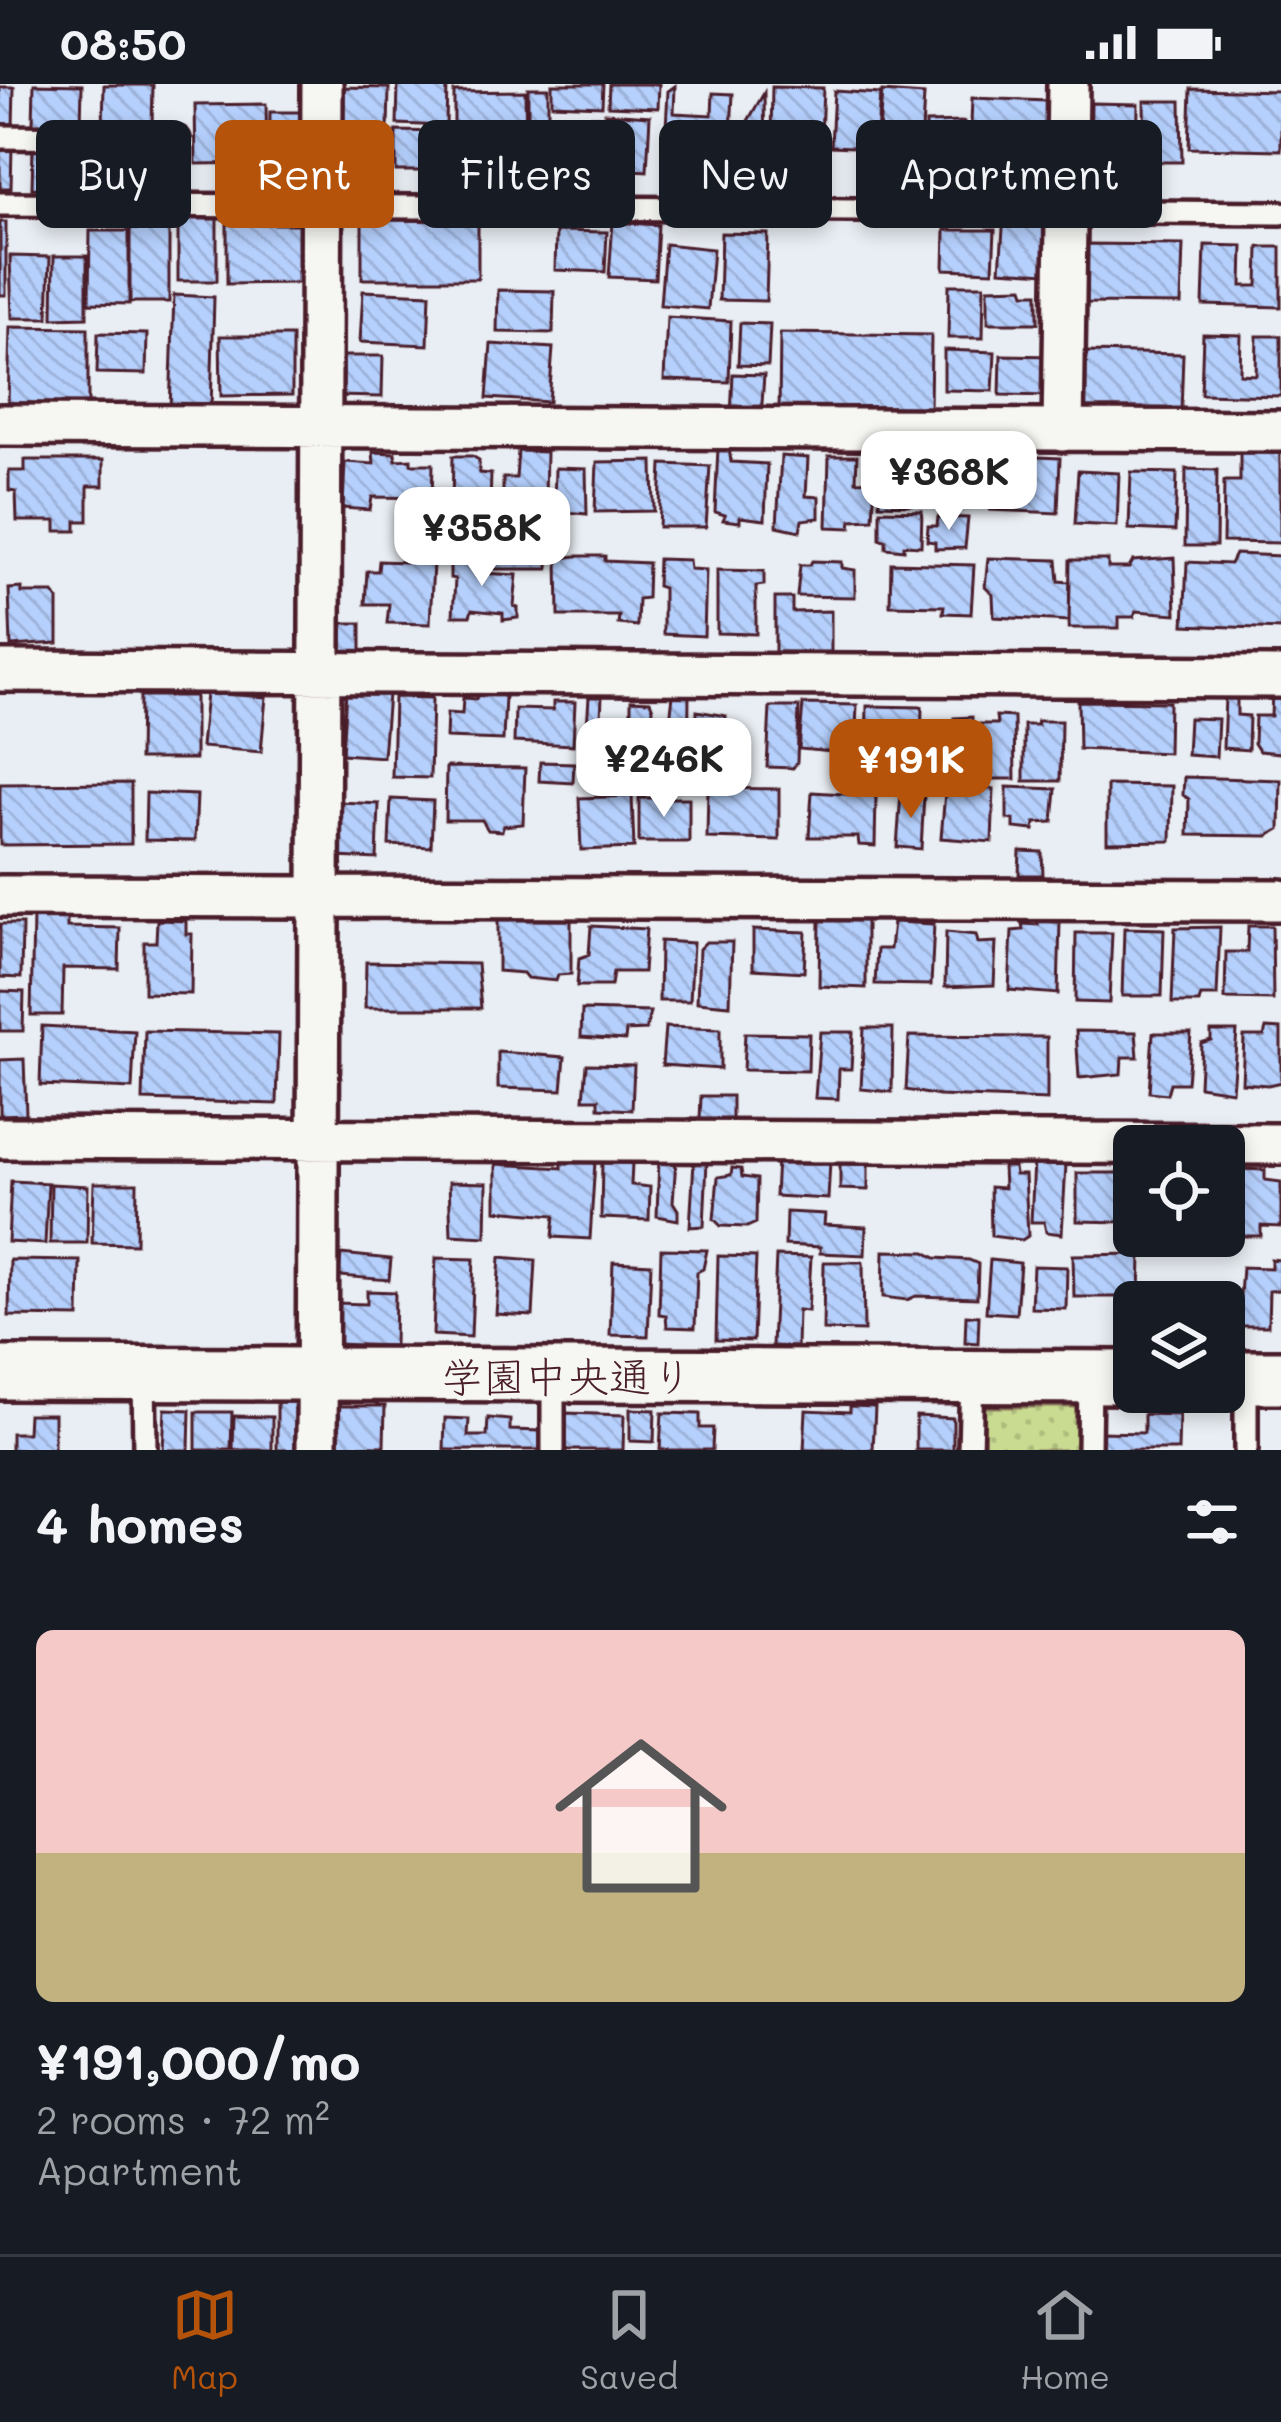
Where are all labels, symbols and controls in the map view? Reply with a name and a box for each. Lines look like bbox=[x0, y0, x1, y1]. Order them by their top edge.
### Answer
text: 08:50 bbox=[60, 13, 186, 71]
chip: Buy bbox=[36, 120, 191, 228]
chip: Rent bbox=[215, 120, 394, 228]
chip: Filters bbox=[418, 120, 635, 228]
chip: New bbox=[659, 120, 832, 228]
chip: Apartment bbox=[856, 120, 1162, 228]
pin: ¥368K bbox=[865, 431, 1033, 533]
text: ¥368K bbox=[888, 444, 1010, 495]
pin: ¥358K bbox=[398, 487, 566, 589]
text: ¥358K bbox=[421, 500, 543, 551]
pin: ¥246K bbox=[580, 718, 748, 820]
pin: ¥191K bbox=[827, 719, 995, 821]
text: ¥246K bbox=[603, 731, 725, 782]
text: ¥191K bbox=[856, 732, 966, 783]
map controls bbox=[1113, 1125, 1245, 1413]
button: locate bbox=[1113, 1125, 1245, 1257]
button: layers bbox=[1113, 1281, 1245, 1413]
street label: 学園中央通り bbox=[441, 1348, 693, 1403]
text: 4 homes bbox=[36, 1489, 244, 1556]
icon: filters bbox=[1179, 1489, 1245, 1555]
icon: home bbox=[533, 1708, 749, 1924]
text: ¥191,000/mo bbox=[36, 2026, 361, 2093]
text: 2 rooms · 72 m² bbox=[36, 2093, 330, 2144]
text: Apartment bbox=[36, 2144, 242, 2195]
tab: Map bbox=[171, 2282, 238, 2397]
tab: Saved bbox=[580, 2282, 678, 2397]
tab: Home bbox=[1020, 2282, 1110, 2397]

